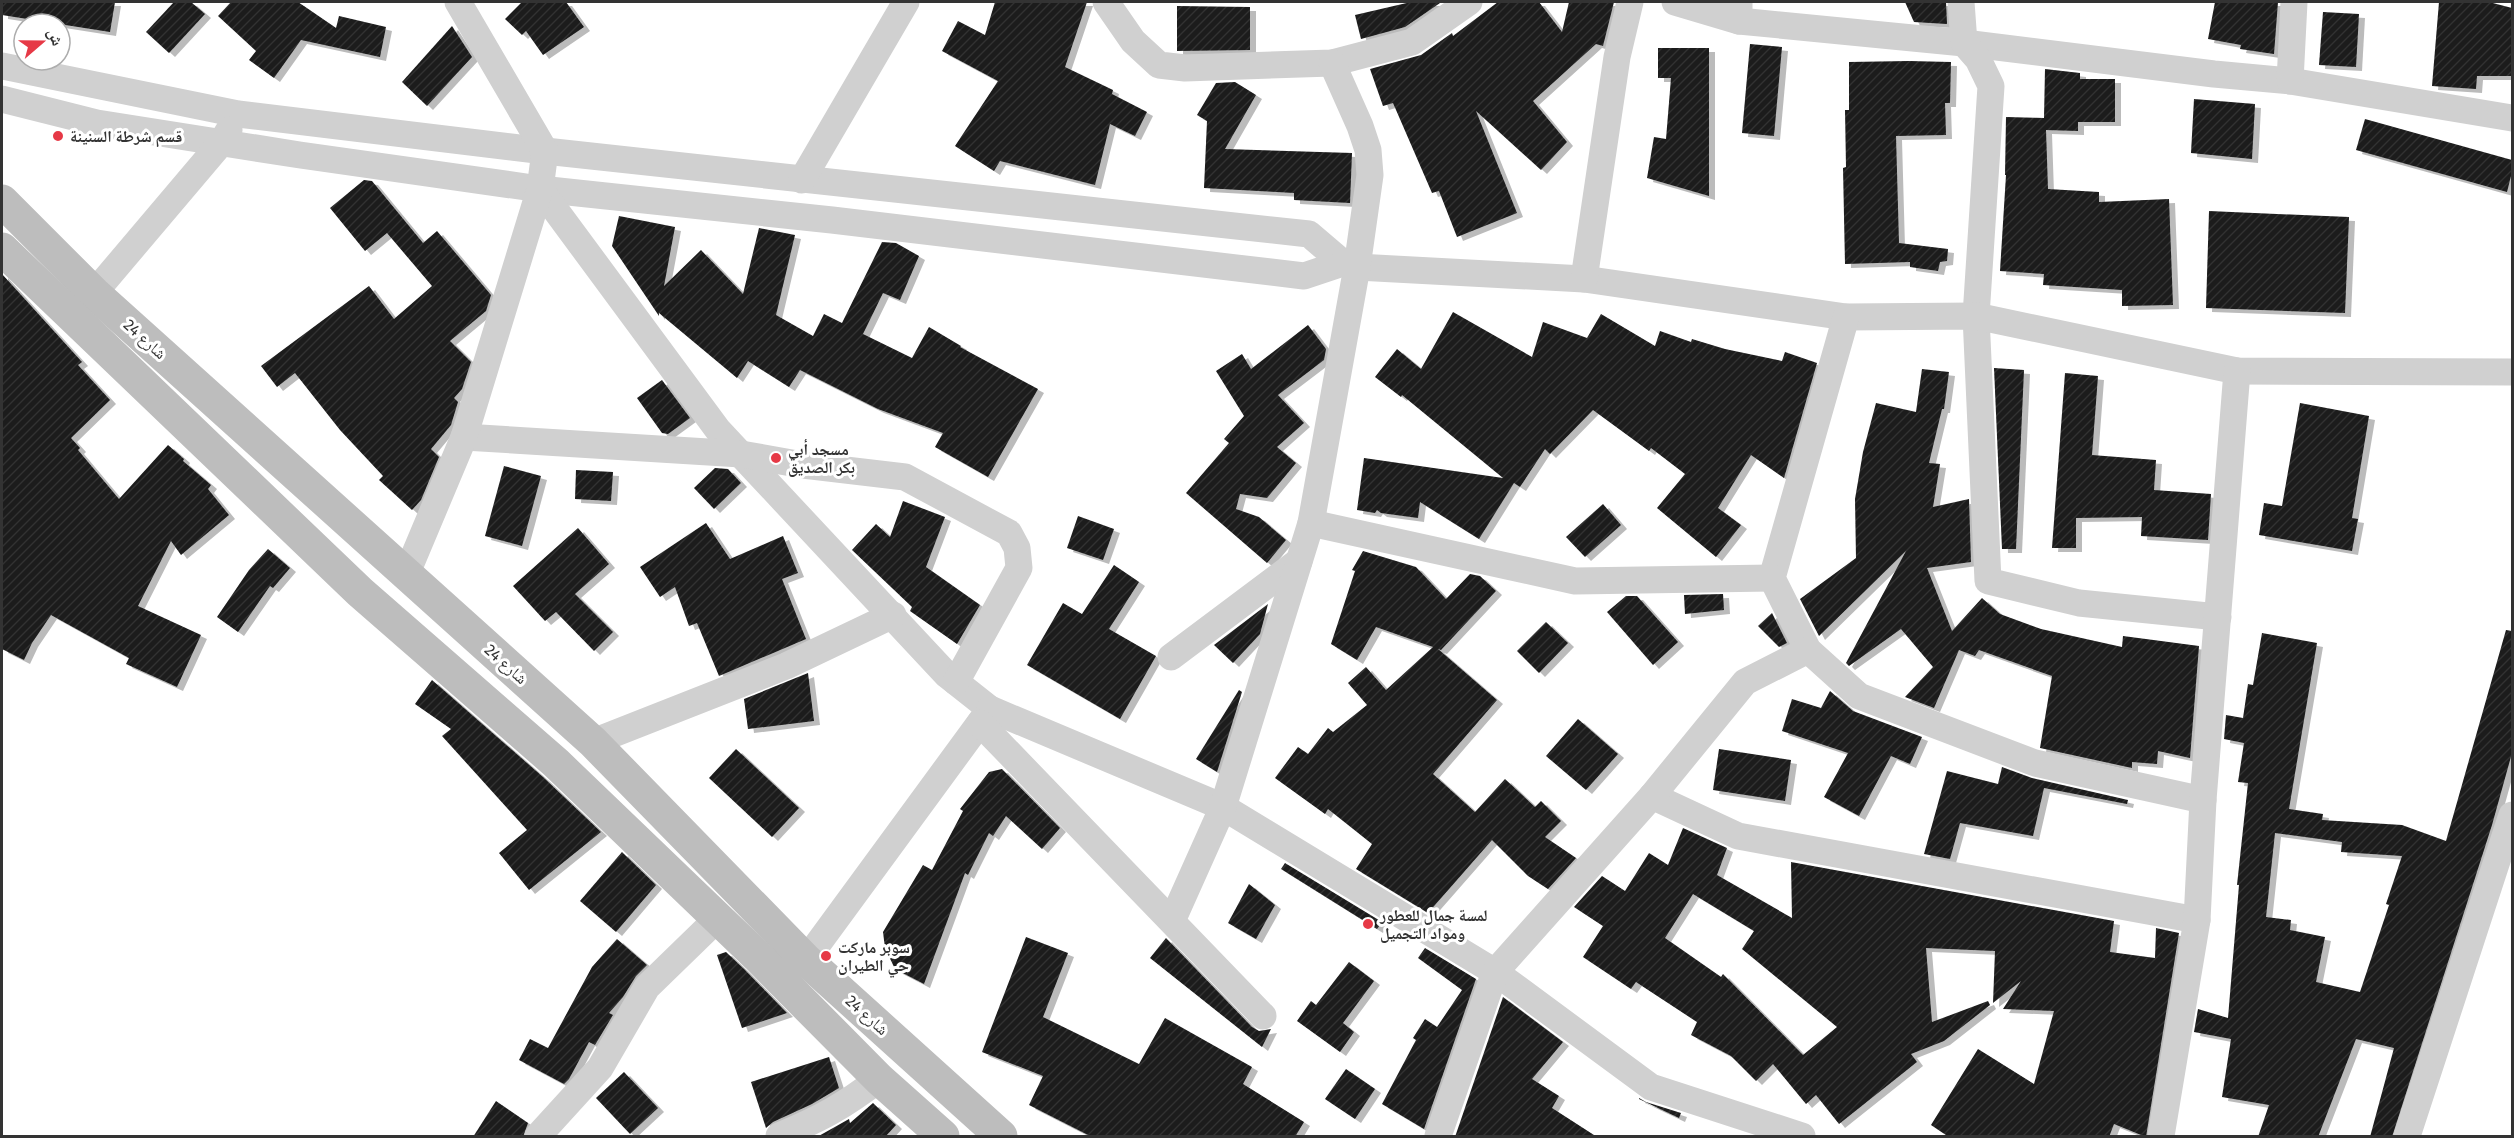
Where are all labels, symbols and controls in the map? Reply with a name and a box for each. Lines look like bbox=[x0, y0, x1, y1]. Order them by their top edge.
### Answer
north arrow bbox=[12, 12, 72, 72]
text: ش bbox=[44, 26, 67, 48]
place label: قسم شرطة السنينة bbox=[70, 127, 182, 148]
marker: قسم شرطة السنينة bbox=[51, 129, 65, 143]
street label: شارع 24 bbox=[119, 315, 170, 364]
place label: مسجد أبي بكر الصديق bbox=[788, 439, 855, 477]
marker: مسجد أبي بكر الصديق bbox=[769, 451, 783, 465]
street label: شارع 24 bbox=[480, 640, 531, 689]
place label: لمسة جمال للعطور ومواد التجميل bbox=[1379, 906, 1487, 943]
marker: لمسة جمال للعطور ومواد التجميل bbox=[1361, 917, 1375, 931]
place label: سوبر ماركت حي الطيران bbox=[838, 938, 910, 977]
marker: سوبر ماركت حي الطيران bbox=[819, 949, 833, 963]
street label: شارع 24 bbox=[841, 991, 892, 1040]

